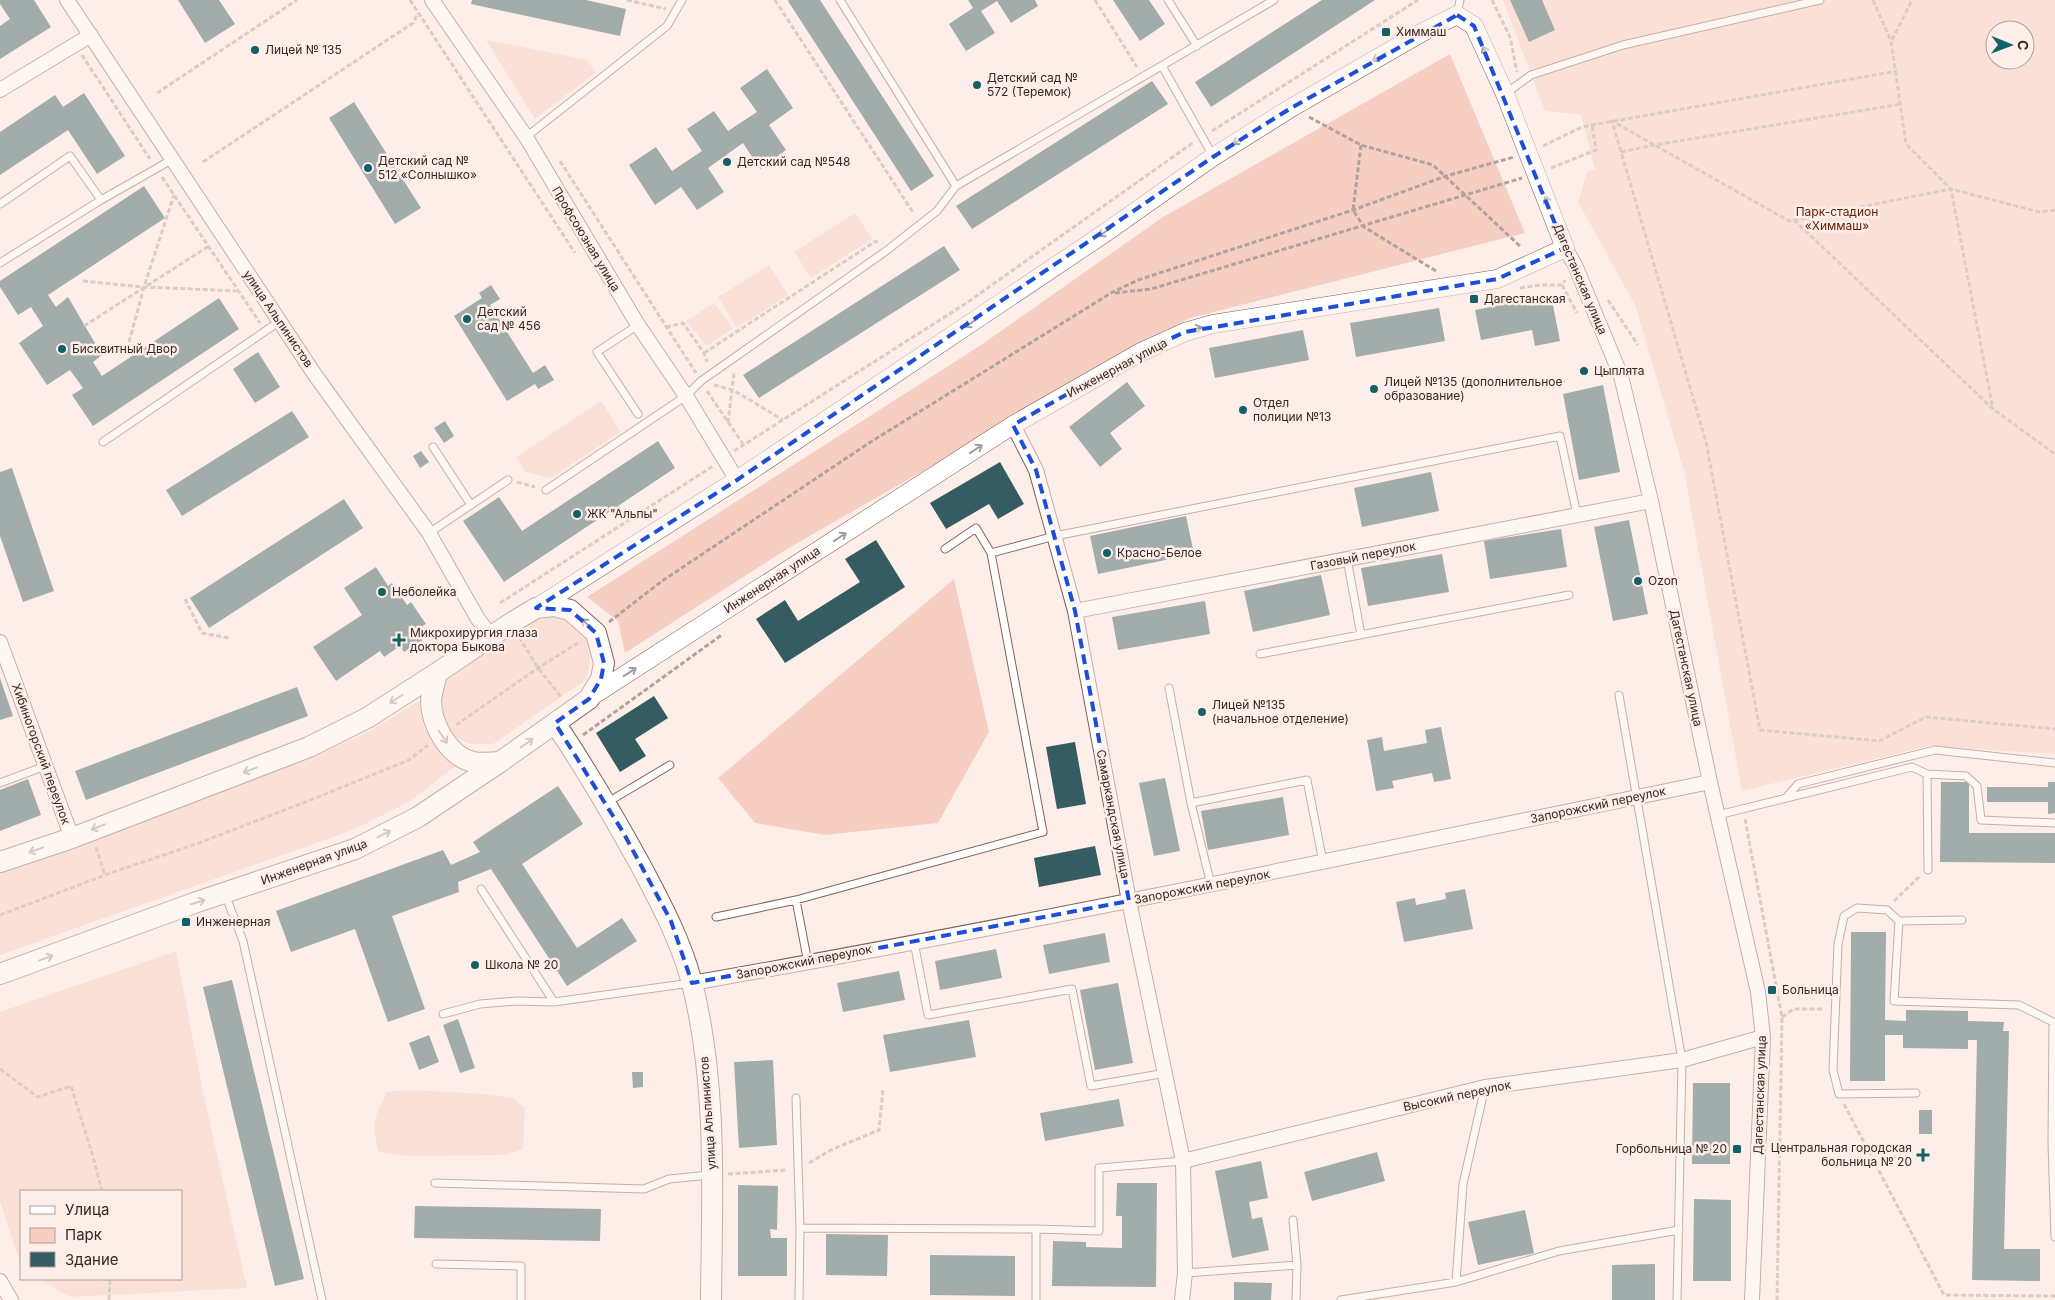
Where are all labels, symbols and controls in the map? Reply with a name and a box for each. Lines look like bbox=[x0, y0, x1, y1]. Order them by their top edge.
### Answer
north arrow bbox=[1985, 20, 2035, 70]
place label: Химмаш bbox=[1396, 24, 1446, 39]
marker: Химмаш bbox=[1380, 26, 1392, 38]
text: С bbox=[2015, 40, 2032, 51]
place label: Лицей № 135 bbox=[265, 42, 342, 57]
marker: Лицей № 135 bbox=[249, 44, 261, 56]
one-way arrow bbox=[1480, 46, 1490, 61]
one-way arrow bbox=[1371, 52, 1386, 62]
place label: Детский сад № 572 (Теремок) bbox=[987, 70, 1078, 99]
marker: Детский сад № 572 (Теремок) bbox=[971, 79, 983, 91]
one-way arrow bbox=[1233, 136, 1247, 146]
place label: Детский сад № 512 «Солнышко» bbox=[378, 153, 477, 182]
place label: Детский сад №548 bbox=[737, 154, 850, 169]
marker: Детский сад №548 bbox=[721, 156, 733, 168]
marker: Детский сад № 512 «Солнышко» bbox=[362, 162, 374, 174]
street label: Профсоюзная улица bbox=[549, 184, 624, 294]
one-way arrow bbox=[1542, 196, 1552, 211]
park label: Парк-стадион «Химмаш» bbox=[1796, 204, 1878, 233]
street label: Дагестанская улица bbox=[1550, 221, 1611, 337]
one-way arrow bbox=[1099, 227, 1113, 237]
street label: улица Альпинистов bbox=[240, 267, 317, 370]
place label: Дагестанская bbox=[1484, 291, 1566, 306]
marker: Дагестанская bbox=[1468, 293, 1480, 305]
place label: Детский сад № 456 bbox=[477, 304, 541, 333]
marker: Детский сад № 456 bbox=[461, 313, 473, 325]
one-way arrow bbox=[964, 318, 978, 328]
one-way arrow bbox=[1187, 324, 1203, 333]
street label: Инженерная улица bbox=[1064, 335, 1170, 400]
place label: Бисквитный Двор bbox=[72, 341, 177, 356]
marker: Бисквитный Двор bbox=[56, 343, 68, 355]
place label: Цыплята bbox=[1594, 363, 1644, 378]
marker: Цыплята bbox=[1578, 365, 1590, 377]
place label: Лицей №135 (дополнительное образование) bbox=[1384, 374, 1563, 403]
marker: Лицей №135 (дополнительное образование) bbox=[1368, 383, 1380, 395]
place label: Отдел полиции №13 bbox=[1253, 395, 1331, 424]
marker: Отдел полиции №13 bbox=[1237, 404, 1249, 416]
one-way arrow bbox=[969, 444, 983, 454]
place label: ЖК "Альпы" bbox=[587, 506, 658, 521]
marker: ЖК "Альпы" bbox=[571, 508, 583, 520]
one-way arrow bbox=[832, 532, 846, 542]
street label: Газовый переулок bbox=[1309, 538, 1417, 573]
street label: Инженерная улица bbox=[721, 543, 823, 616]
place label: Красно-Белое bbox=[1117, 545, 1202, 560]
marker: Красно-Белое bbox=[1101, 547, 1113, 559]
place label: Ozon bbox=[1648, 573, 1678, 588]
marker: Ozon bbox=[1632, 575, 1644, 587]
place label: Неболейка bbox=[392, 584, 456, 599]
marker: Неболейка bbox=[376, 586, 388, 598]
street label: Дагестанская улица bbox=[1667, 608, 1706, 728]
one-way arrow bbox=[580, 618, 593, 630]
place label: Микрохирургия глаза доктора Быкова bbox=[410, 625, 538, 654]
marker: Микрохирургия глаза доктора Быкова bbox=[392, 633, 406, 647]
one-way arrow bbox=[622, 667, 636, 677]
street label: Хибиногорский переулок bbox=[9, 681, 74, 827]
one-way arrow bbox=[389, 695, 403, 705]
place label: Лицей №135 (начальное отделение) bbox=[1212, 697, 1349, 726]
marker: Лицей №135 (начальное отделение) bbox=[1196, 706, 1208, 718]
one-way arrow bbox=[438, 729, 448, 743]
one-way arrow bbox=[520, 737, 534, 748]
street label: Самаркандская улица bbox=[1094, 748, 1133, 880]
one-way arrow bbox=[243, 766, 258, 775]
street label: Запорожский переулок bbox=[1529, 783, 1667, 826]
one-way arrow bbox=[91, 823, 106, 833]
one-way arrow bbox=[376, 829, 391, 838]
street label: Инженерная улица bbox=[259, 835, 369, 888]
one-way arrow bbox=[29, 846, 44, 855]
street label: Запорожский переулок bbox=[1133, 866, 1272, 907]
one-way arrow bbox=[190, 897, 206, 906]
place label: Инженерная bbox=[196, 914, 271, 929]
marker: Инженерная bbox=[180, 916, 192, 928]
street label: Запорожский переулок bbox=[735, 941, 874, 982]
one-way arrow bbox=[38, 953, 53, 962]
place label: Школа № 20 bbox=[485, 957, 558, 972]
marker: Школа № 20 bbox=[469, 959, 481, 971]
place label: Больница bbox=[1782, 982, 1839, 997]
marker: Больница bbox=[1766, 984, 1778, 996]
street label: Дагестанская улица bbox=[1750, 1035, 1769, 1155]
street label: улица Альпинистов bbox=[696, 1055, 719, 1170]
street label: Высокий переулок bbox=[1402, 1077, 1513, 1114]
place label: Центральная городская больница № 20 bbox=[1771, 1140, 1912, 1169]
place label: Горбольница № 20 bbox=[1616, 1141, 1727, 1156]
marker: Горбольница № 20 bbox=[1731, 1143, 1743, 1155]
marker: Центральная городская больница № 20 bbox=[1916, 1148, 1930, 1162]
legend bbox=[20, 1190, 182, 1280]
text: Улица bbox=[65, 1200, 109, 1219]
text: Парк bbox=[65, 1225, 102, 1244]
text: Здание bbox=[65, 1250, 119, 1269]

